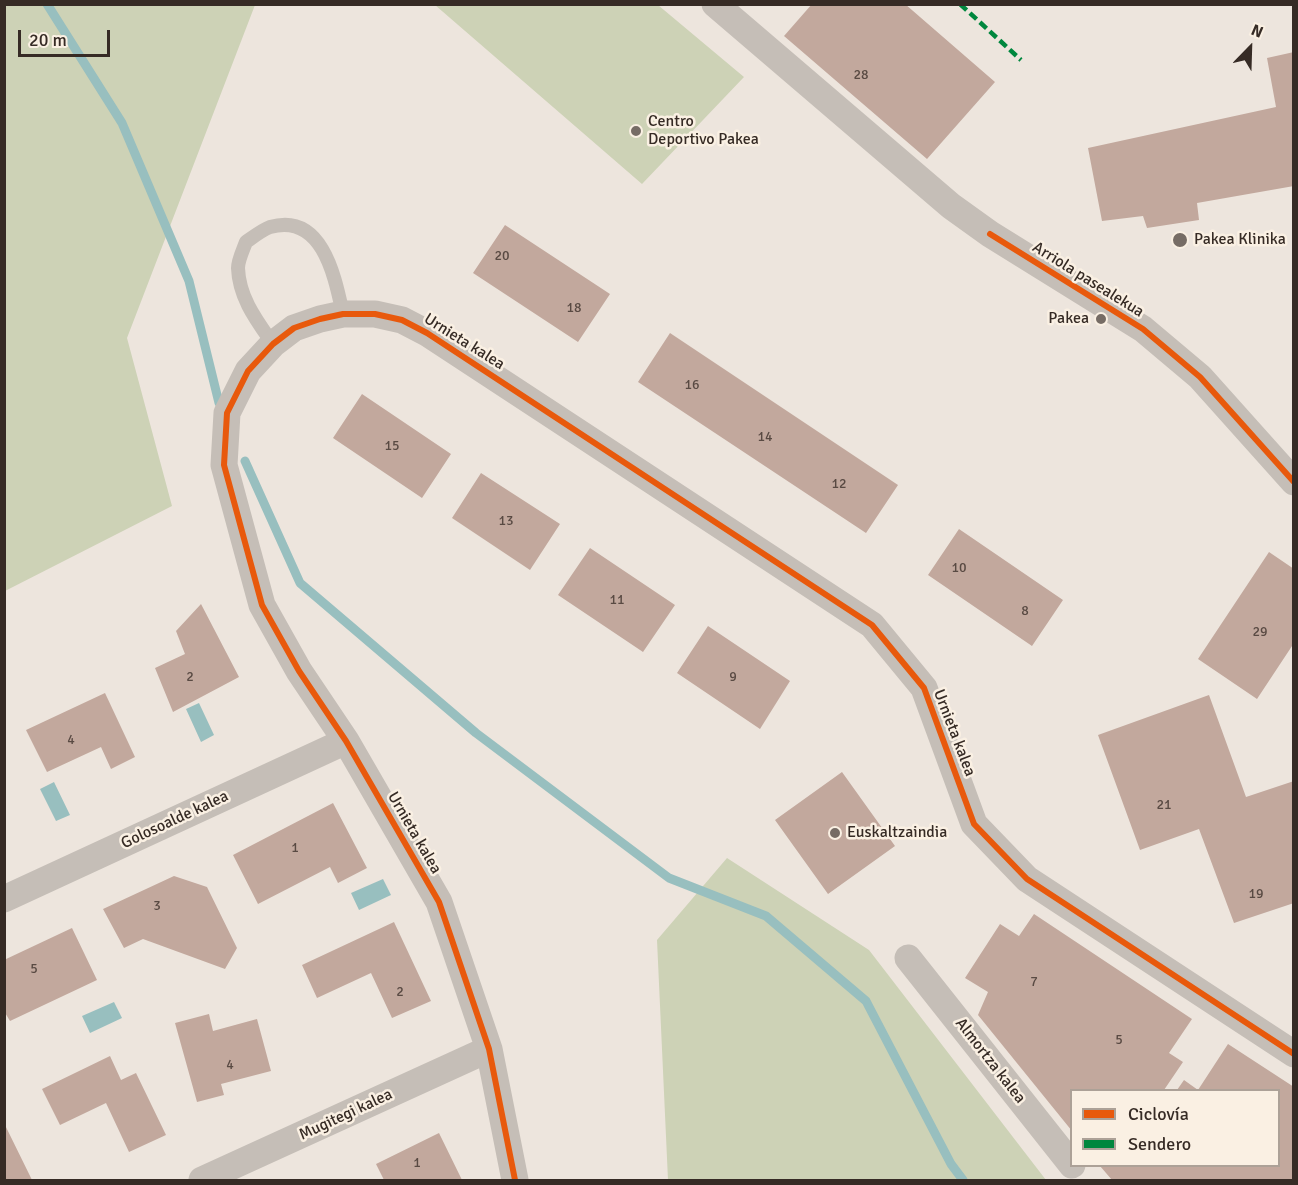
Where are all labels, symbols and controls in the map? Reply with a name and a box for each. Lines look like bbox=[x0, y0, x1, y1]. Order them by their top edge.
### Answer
scale bar bbox=[21, 18, 112, 56]
north arrow bbox=[1220, 18, 1280, 78]
text: N bbox=[1248, 20, 1266, 43]
text: 20 m bbox=[29, 29, 67, 51]
house number: 28 bbox=[853, 67, 869, 83]
place label: Centro Deportivo Pakea bbox=[648, 112, 759, 150]
marker: Centro Deportivo Pakea bbox=[629, 124, 643, 138]
place label: Pakea Klinika bbox=[1194, 230, 1286, 250]
marker: Pakea Klinika bbox=[1171, 231, 1189, 249]
street label: Arriola pasealekua bbox=[1029, 238, 1147, 322]
house number: 20 bbox=[494, 248, 510, 264]
house number: 18 bbox=[566, 300, 582, 316]
place label: Pakea bbox=[1048, 309, 1089, 329]
street label: Urnieta kalea bbox=[420, 310, 508, 374]
marker: Pakea bbox=[1094, 312, 1108, 326]
house number: 16 bbox=[684, 377, 700, 393]
house number: 14 bbox=[757, 429, 773, 445]
house number: 15 bbox=[384, 438, 400, 454]
house number: 12 bbox=[831, 476, 847, 492]
house number: 13 bbox=[498, 513, 514, 529]
house number: 10 bbox=[951, 560, 967, 576]
house number: 11 bbox=[609, 592, 625, 608]
house number: 8 bbox=[1021, 603, 1029, 619]
house number: 29 bbox=[1252, 624, 1268, 640]
house number: 2 bbox=[186, 669, 194, 685]
house number: 9 bbox=[729, 669, 737, 685]
street label: Urnieta kalea bbox=[929, 687, 979, 779]
house number: 4 bbox=[67, 732, 75, 748]
street label: Golosoalde kalea bbox=[118, 787, 232, 853]
street label: Urnieta kalea bbox=[383, 788, 445, 878]
house number: 21 bbox=[1156, 797, 1172, 813]
place label: Euskaltzaindia bbox=[847, 823, 947, 843]
marker: Euskaltzaindia bbox=[828, 826, 842, 840]
house number: 1 bbox=[291, 840, 299, 856]
house number: 19 bbox=[1248, 886, 1264, 902]
house number: 3 bbox=[153, 898, 161, 914]
house number: 5 bbox=[30, 961, 38, 977]
house number: 7 bbox=[1030, 974, 1038, 990]
house number: 2 bbox=[396, 984, 404, 1000]
street label: Almortza kalea bbox=[951, 1015, 1029, 1107]
house number: 5 bbox=[1115, 1032, 1123, 1048]
house number: 4 bbox=[226, 1057, 234, 1073]
street label: Mugitegi kalea bbox=[296, 1085, 396, 1145]
legend bbox=[1070, 1089, 1280, 1167]
text: Ciclovía bbox=[1128, 1103, 1189, 1125]
text: Sendero bbox=[1128, 1133, 1191, 1155]
house number: 1 bbox=[413, 1155, 421, 1171]

